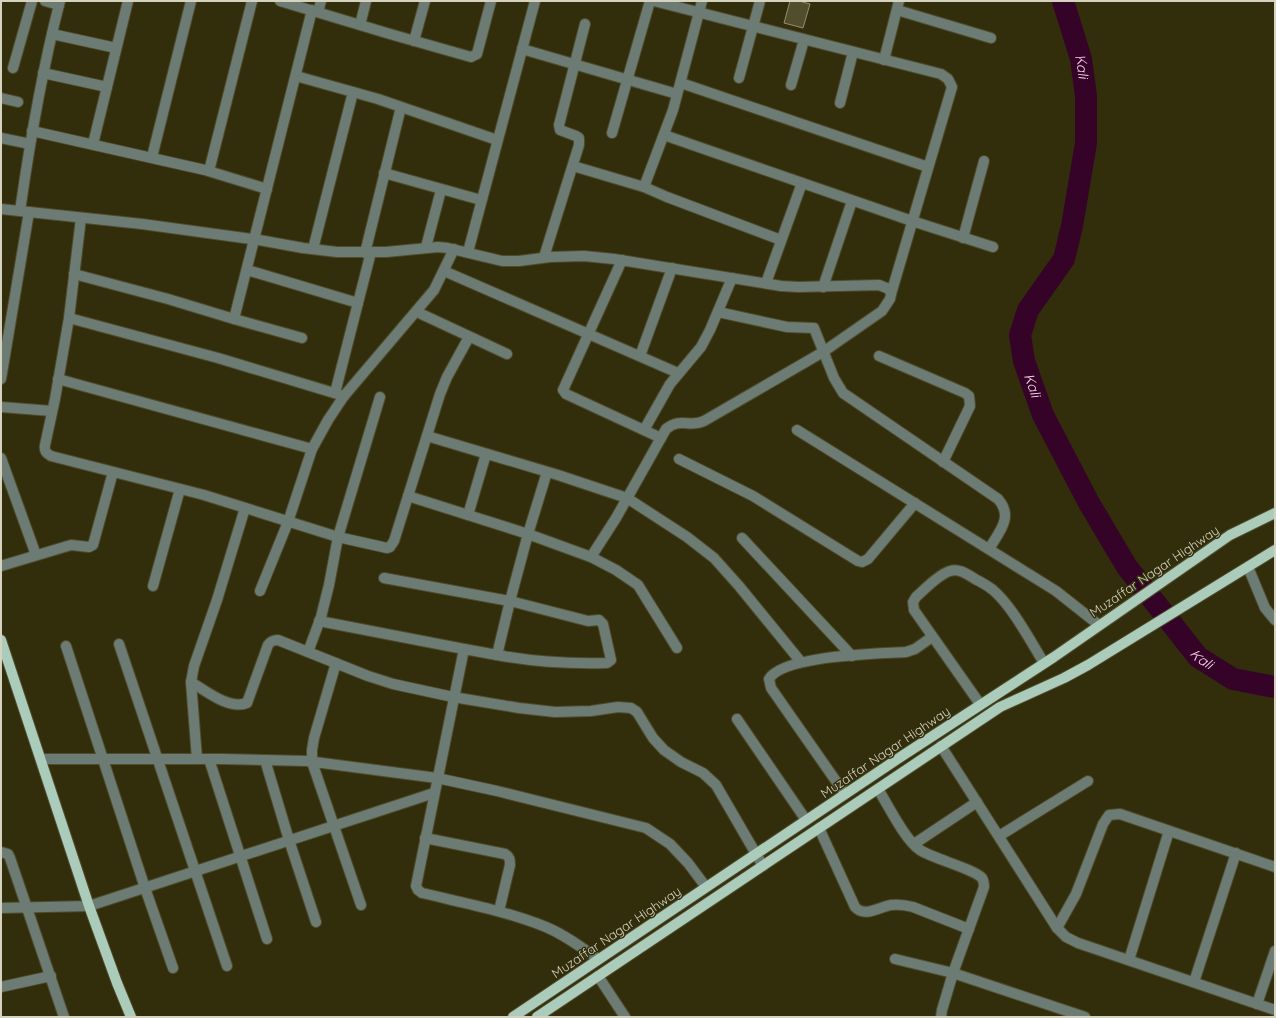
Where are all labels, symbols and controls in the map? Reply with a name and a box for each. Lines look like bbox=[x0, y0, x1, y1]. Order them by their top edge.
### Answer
water label: Kali bbox=[1071, 52, 1093, 81]
water label: Kali bbox=[1020, 371, 1046, 402]
street label: Muzaffar Nagar Highway bbox=[1086, 522, 1222, 620]
water label: Kali bbox=[1186, 645, 1218, 674]
street label: Muzaffar Nagar Highway bbox=[817, 703, 953, 801]
street label: Muzaffar Nagar Highway bbox=[548, 883, 684, 981]

